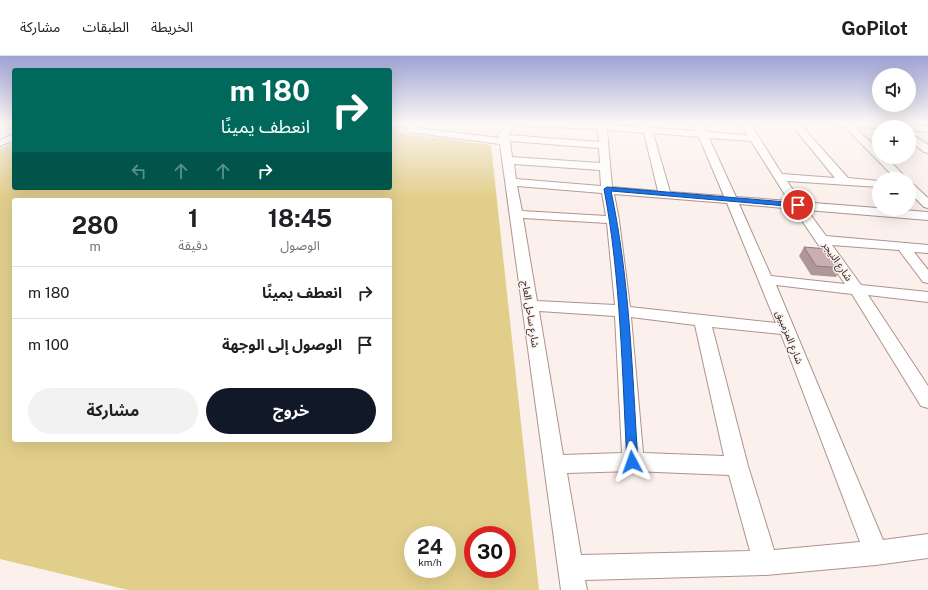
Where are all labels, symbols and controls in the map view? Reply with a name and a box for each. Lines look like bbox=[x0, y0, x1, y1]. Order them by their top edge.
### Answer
text: GoPilot bbox=[841, 17, 908, 39]
text: مشاركة bbox=[20, 19, 60, 35]
text: الطبقات bbox=[82, 19, 129, 35]
text: الخريطة bbox=[151, 19, 193, 35]
map controls bbox=[872, 68, 916, 216]
button: sound bbox=[872, 68, 916, 112]
text: 180 m bbox=[230, 74, 310, 107]
icon: right bbox=[324, 84, 376, 136]
text: انعطف يمينًا bbox=[221, 116, 310, 137]
button: + bbox=[872, 120, 916, 164]
icon: left bbox=[128, 160, 150, 182]
icon: ahead bbox=[170, 160, 192, 182]
icon: ahead bbox=[212, 160, 234, 182]
icon: right bbox=[254, 160, 276, 182]
button: − bbox=[872, 172, 916, 216]
pin bbox=[781, 188, 815, 222]
icon: arrive bbox=[787, 194, 809, 216]
text: 1 bbox=[188, 204, 198, 232]
text: 18:45 bbox=[268, 204, 332, 232]
text: 280 bbox=[72, 211, 119, 239]
text: دقيقة bbox=[178, 238, 208, 253]
text: الوصول bbox=[280, 238, 320, 253]
street label: شارع النيجر bbox=[818, 238, 855, 284]
text: m bbox=[90, 239, 101, 254]
street label: شارع ساحل العاج bbox=[518, 280, 542, 349]
icon: right bbox=[354, 282, 376, 304]
text: 180 m bbox=[28, 284, 70, 301]
text: انعطف يمينًا bbox=[262, 284, 342, 301]
street label: شارع المزمبيق bbox=[772, 308, 806, 366]
icon: arrive bbox=[354, 334, 376, 356]
text: 100 m bbox=[28, 336, 69, 353]
text: الوصول إلى الوجهة bbox=[222, 336, 342, 353]
button: مشاركة bbox=[28, 388, 198, 434]
button: خروج bbox=[206, 388, 376, 434]
position arrow bbox=[611, 441, 653, 483]
speed limit sign: 30 bbox=[464, 526, 516, 578]
text: 24 bbox=[417, 535, 443, 559]
text: km/h bbox=[418, 556, 442, 568]

